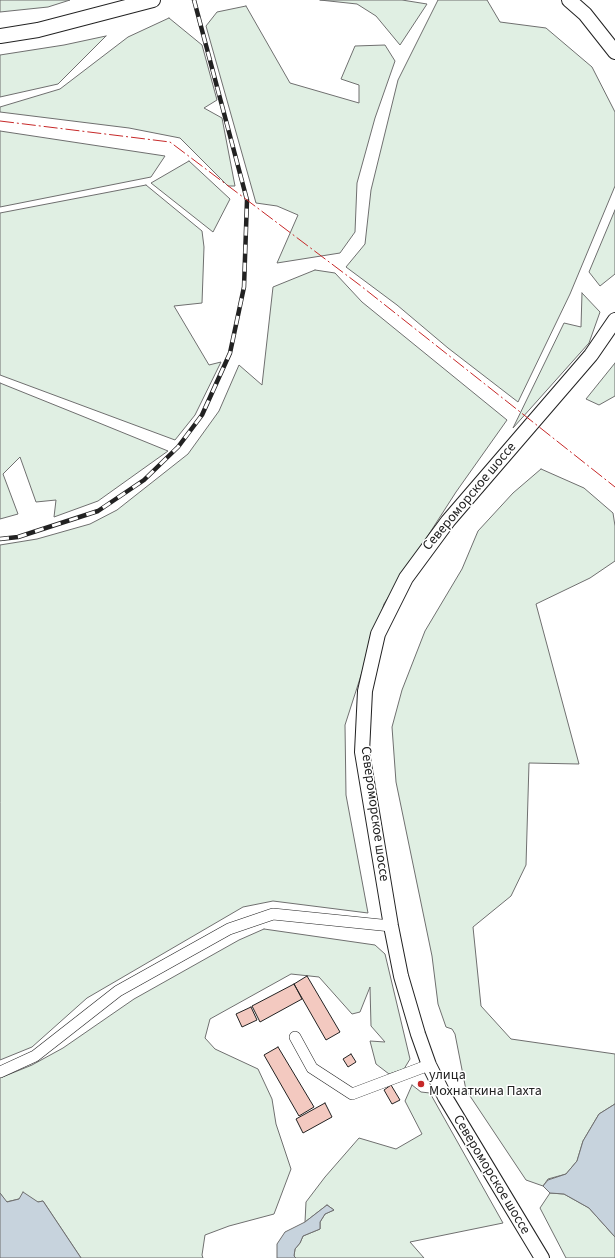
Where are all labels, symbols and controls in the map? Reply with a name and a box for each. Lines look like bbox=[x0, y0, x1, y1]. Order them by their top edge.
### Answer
street label: Североморское шоссе bbox=[420, 439, 520, 555]
street label: Североморское шоссе bbox=[356, 745, 392, 883]
place label: улица Мохнаткина Пахта bbox=[429, 1068, 542, 1100]
marker: улица Мохнаткина Пахта bbox=[416, 1079, 426, 1089]
street label: Североморское шоссе bbox=[449, 1112, 533, 1238]

